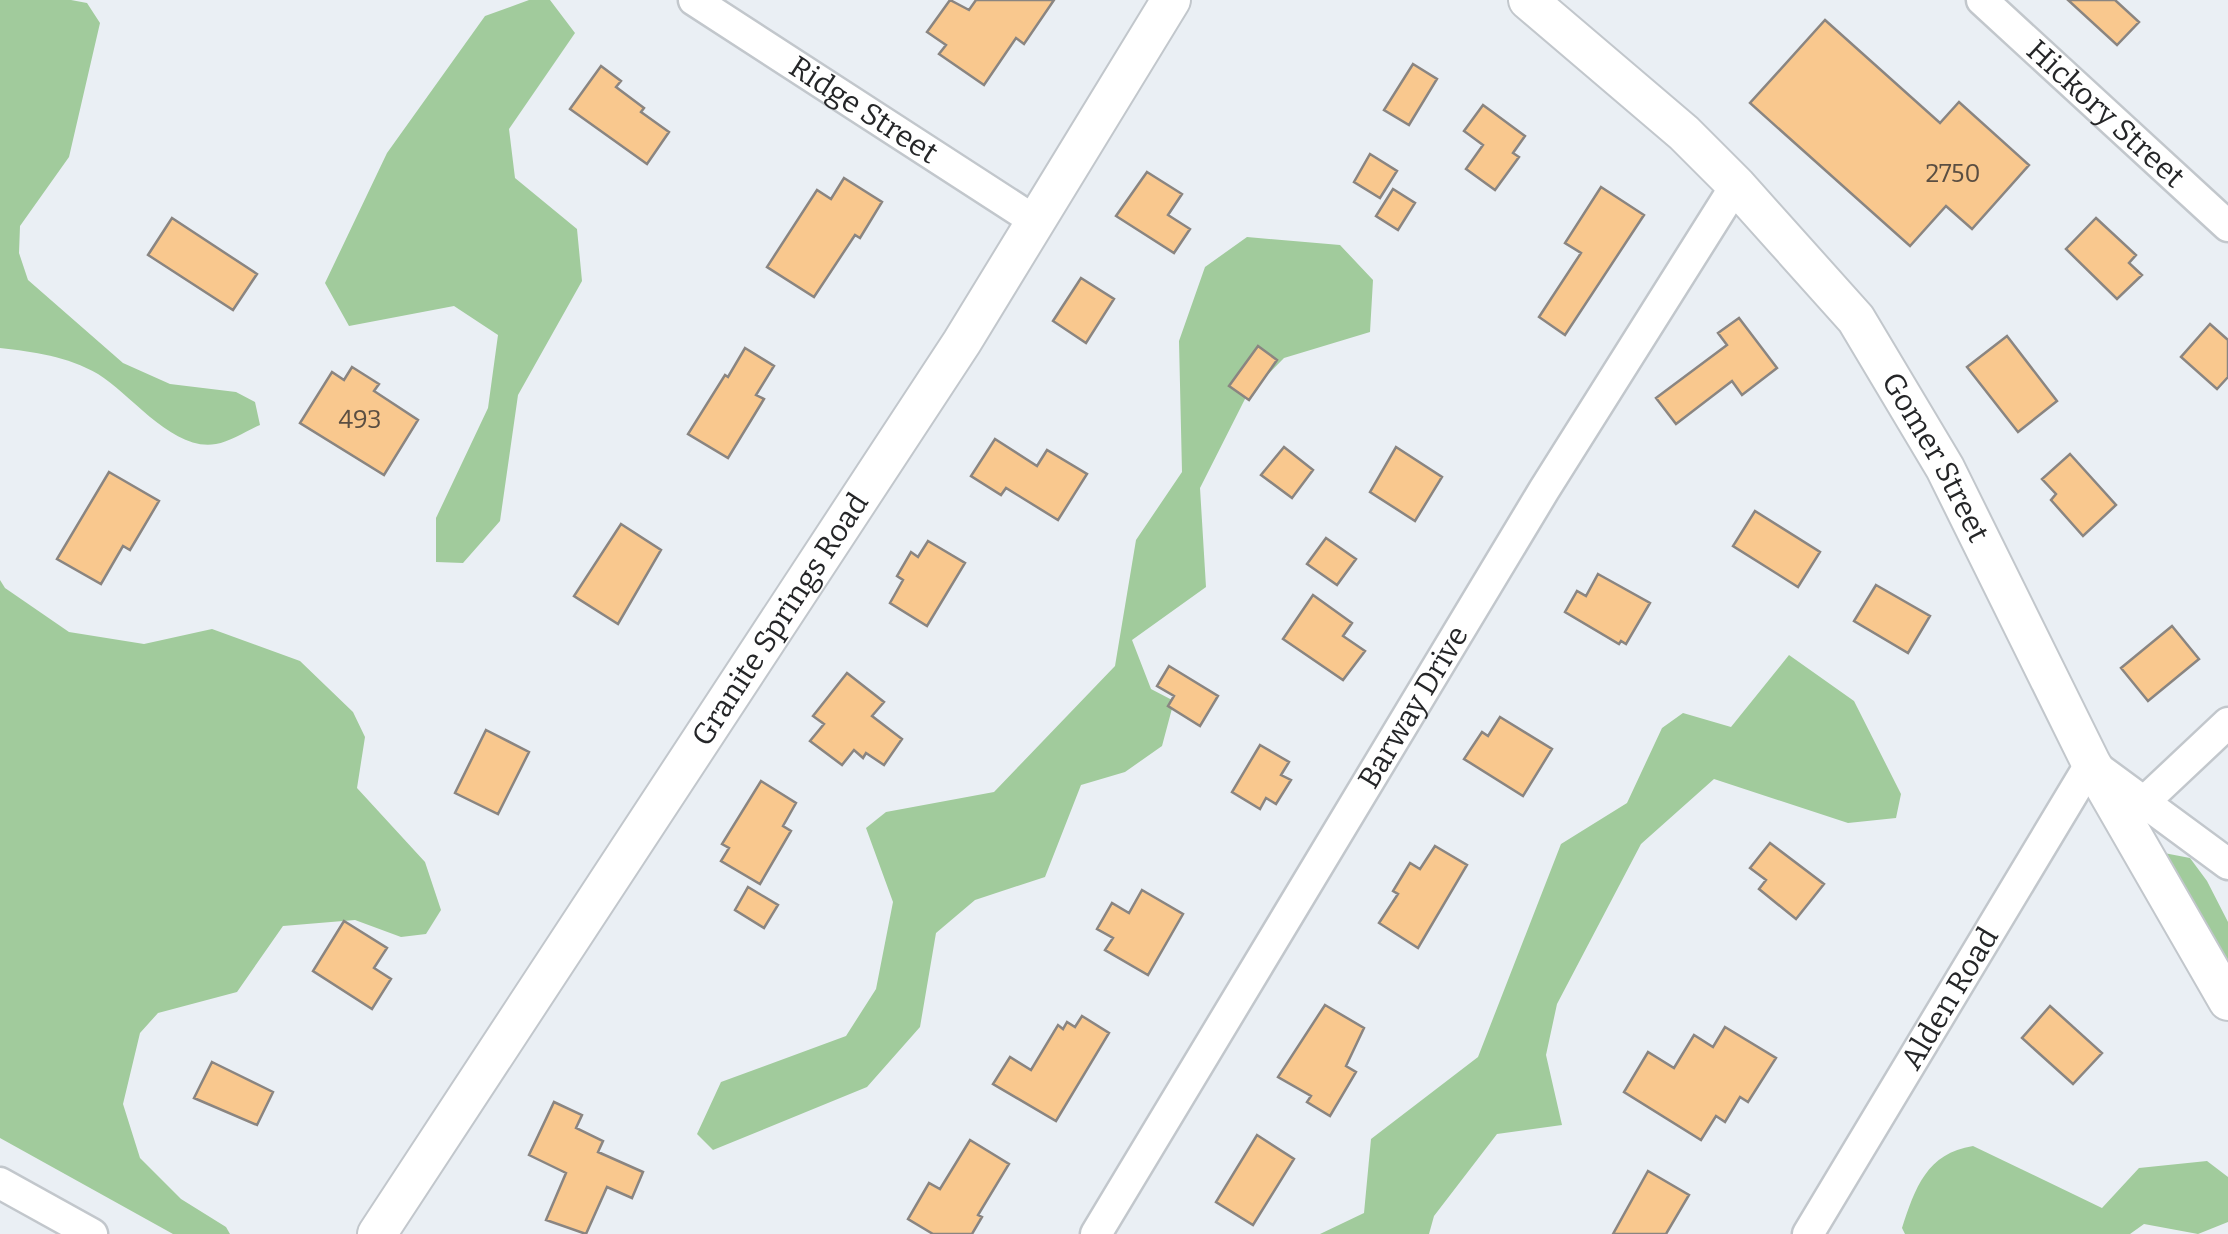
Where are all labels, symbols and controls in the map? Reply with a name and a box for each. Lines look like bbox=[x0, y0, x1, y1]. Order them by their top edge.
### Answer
street label: Hickory Street bbox=[2019, 32, 2192, 195]
street label: Ridge Street bbox=[783, 49, 945, 171]
house number: 2750 bbox=[1926, 159, 1980, 189]
street label: Gomer Street bbox=[1874, 366, 1997, 548]
house number: 493 bbox=[338, 405, 382, 435]
street label: Granite Springs Road bbox=[684, 486, 876, 753]
street label: Barway Drive bbox=[1351, 619, 1476, 795]
street label: Alden Road bbox=[1893, 921, 2006, 1076]

